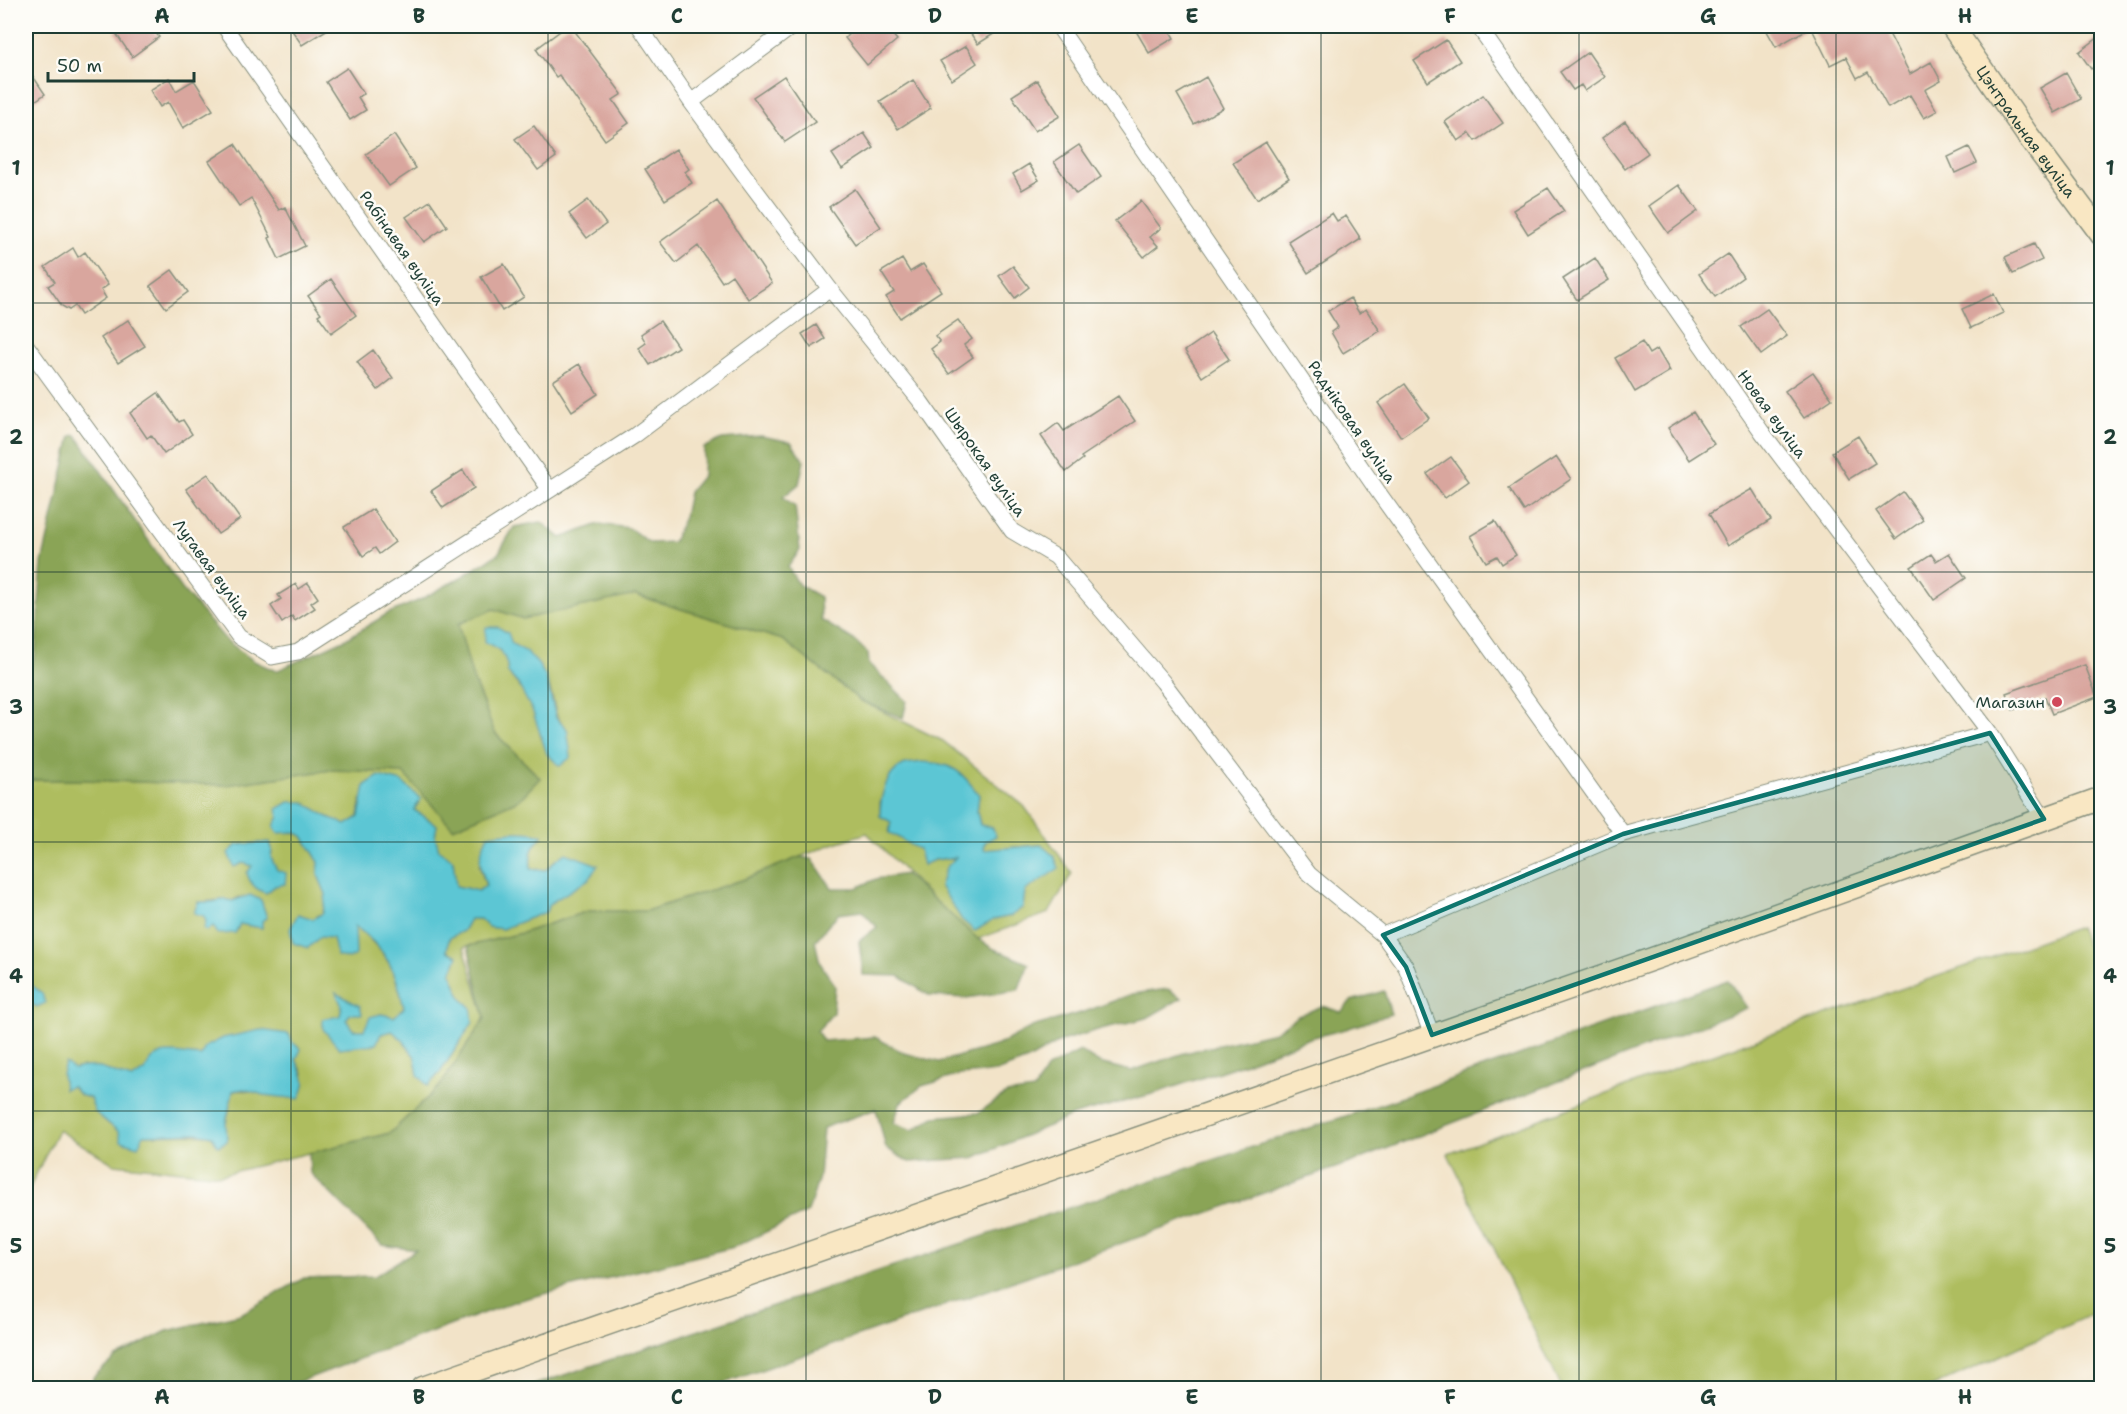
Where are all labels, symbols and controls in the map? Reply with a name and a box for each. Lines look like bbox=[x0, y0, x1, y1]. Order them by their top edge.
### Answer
text: A bbox=[154, 3, 170, 29]
text: B bbox=[413, 3, 425, 29]
text: C bbox=[671, 3, 683, 29]
text: D bbox=[928, 3, 942, 29]
text: E bbox=[1185, 3, 1199, 29]
text: F bbox=[1444, 3, 1456, 29]
text: G bbox=[1700, 3, 1716, 29]
text: H bbox=[1958, 3, 1972, 29]
scale bar bbox=[48, 45, 194, 83]
text: 50 m bbox=[57, 54, 102, 78]
street label: Цэнтральная вуліца bbox=[1972, 61, 2081, 202]
text: 1 bbox=[11, 155, 21, 181]
text: 1 bbox=[2105, 155, 2115, 181]
street label: Рабінавая вуліца bbox=[355, 187, 449, 309]
street label: Радніковая вуліца bbox=[1303, 357, 1401, 487]
street label: Новая вуліца bbox=[1733, 366, 1811, 463]
street label: Шырокая вуліца bbox=[939, 403, 1031, 521]
text: 2 bbox=[9, 424, 23, 450]
text: 2 bbox=[2103, 424, 2117, 450]
street label: Лугавая вуліца bbox=[169, 515, 255, 623]
place label: Магазин bbox=[1976, 692, 2045, 713]
text: 3 bbox=[9, 694, 23, 720]
text: 3 bbox=[2103, 694, 2117, 720]
marker: Магазин bbox=[2050, 695, 2064, 709]
text: 4 bbox=[9, 963, 23, 989]
text: 4 bbox=[2103, 963, 2117, 989]
text: 5 bbox=[10, 1233, 22, 1259]
text: 5 bbox=[2104, 1233, 2116, 1259]
text: A bbox=[154, 1384, 170, 1410]
text: B bbox=[413, 1384, 425, 1410]
text: C bbox=[671, 1384, 683, 1410]
text: D bbox=[928, 1384, 942, 1410]
text: E bbox=[1185, 1384, 1199, 1410]
text: F bbox=[1444, 1384, 1456, 1410]
text: G bbox=[1700, 1384, 1716, 1410]
text: H bbox=[1958, 1384, 1972, 1410]

